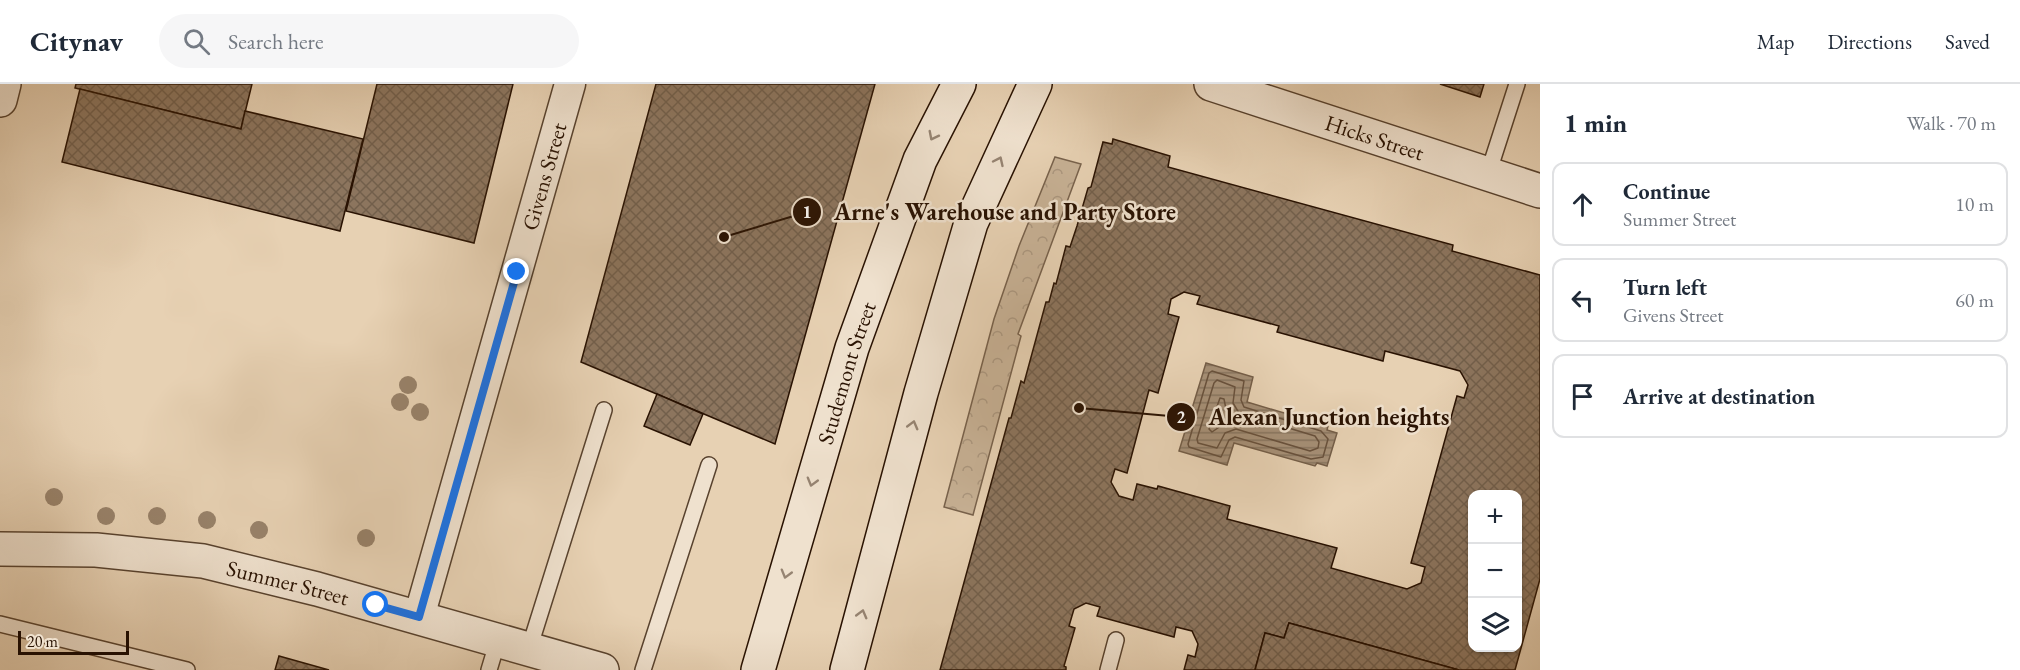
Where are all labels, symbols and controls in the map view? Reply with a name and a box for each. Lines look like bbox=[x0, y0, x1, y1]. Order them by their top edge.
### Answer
search box bbox=[159, 14, 579, 68]
text: Citynav bbox=[30, 23, 123, 59]
icon: search bbox=[180, 25, 213, 58]
text: Search here bbox=[228, 27, 324, 56]
text: Map bbox=[1757, 28, 1794, 55]
text: Directions bbox=[1827, 28, 1912, 55]
text: Saved bbox=[1945, 28, 1990, 55]
text: 1 min bbox=[1564, 106, 1627, 140]
street label: Hicks Street bbox=[1321, 108, 1428, 167]
text: Walk · 70 m bbox=[1907, 110, 1996, 136]
street label: Givens Street bbox=[515, 119, 573, 234]
one-way arrow bbox=[928, 130, 940, 141]
one-way arrow bbox=[992, 156, 1004, 167]
text: Continue bbox=[1623, 177, 1710, 206]
icon: ahead bbox=[1566, 188, 1599, 221]
callout: Arne's Warehouse and Party Store bbox=[792, 191, 1188, 233]
text: 10 m bbox=[1955, 191, 1994, 217]
text: Arne's Warehouse and Party Store bbox=[833, 196, 1176, 228]
text: 1 bbox=[802, 200, 812, 223]
text: Summer Street bbox=[1623, 206, 1736, 232]
route end bbox=[503, 258, 529, 284]
text: Turn left bbox=[1623, 273, 1707, 302]
icon: left bbox=[1566, 284, 1599, 317]
text: 60 m bbox=[1955, 287, 1994, 313]
street label: Studemont Street bbox=[810, 297, 882, 447]
text: Givens Street bbox=[1623, 302, 1724, 328]
icon: arrive bbox=[1566, 380, 1599, 413]
text: Arrive at destination bbox=[1623, 382, 1815, 411]
callout: Alexan Junction heights bbox=[1166, 396, 1461, 438]
text: Alexan Junction heights bbox=[1208, 401, 1449, 433]
text: 2 bbox=[1176, 405, 1186, 428]
one-way arrow bbox=[906, 420, 918, 431]
one-way arrow bbox=[807, 477, 820, 487]
map controls bbox=[1468, 490, 1522, 652]
button: + bbox=[1468, 490, 1522, 544]
button: − bbox=[1468, 544, 1522, 598]
street label: Summer Street bbox=[224, 553, 352, 612]
one-way arrow bbox=[781, 568, 793, 578]
route start bbox=[362, 591, 388, 617]
button: layers bbox=[1468, 598, 1522, 652]
one-way arrow bbox=[855, 609, 867, 619]
scale bar bbox=[18, 628, 129, 656]
text: 20 m bbox=[27, 631, 58, 652]

